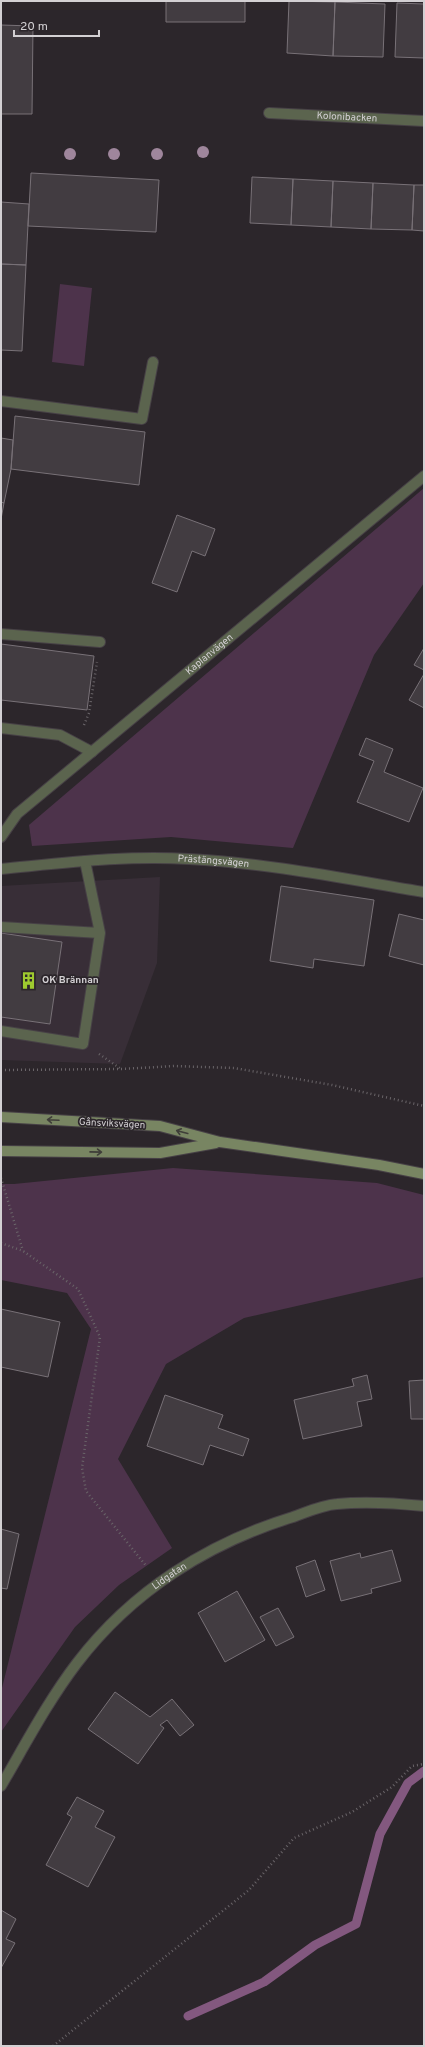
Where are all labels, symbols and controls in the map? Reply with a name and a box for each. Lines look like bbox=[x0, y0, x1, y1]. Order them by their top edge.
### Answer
scale bar bbox=[14, 12, 99, 38]
text: 20 m bbox=[20, 19, 48, 35]
street label: Kolonibacken bbox=[316, 109, 378, 125]
street label: Kaplanvägen bbox=[183, 631, 236, 678]
street label: Prästängsvägen bbox=[177, 852, 250, 871]
building icon: OK Brännan bbox=[19, 970, 39, 990]
place label: OK Brännan bbox=[42, 974, 99, 987]
street label: Gånsviksvägen bbox=[78, 1116, 146, 1132]
one-way arrow bbox=[47, 1117, 60, 1124]
one-way arrow bbox=[176, 1128, 189, 1135]
one-way arrow bbox=[89, 1148, 102, 1156]
street label: Lidgatan bbox=[149, 1560, 189, 1593]

